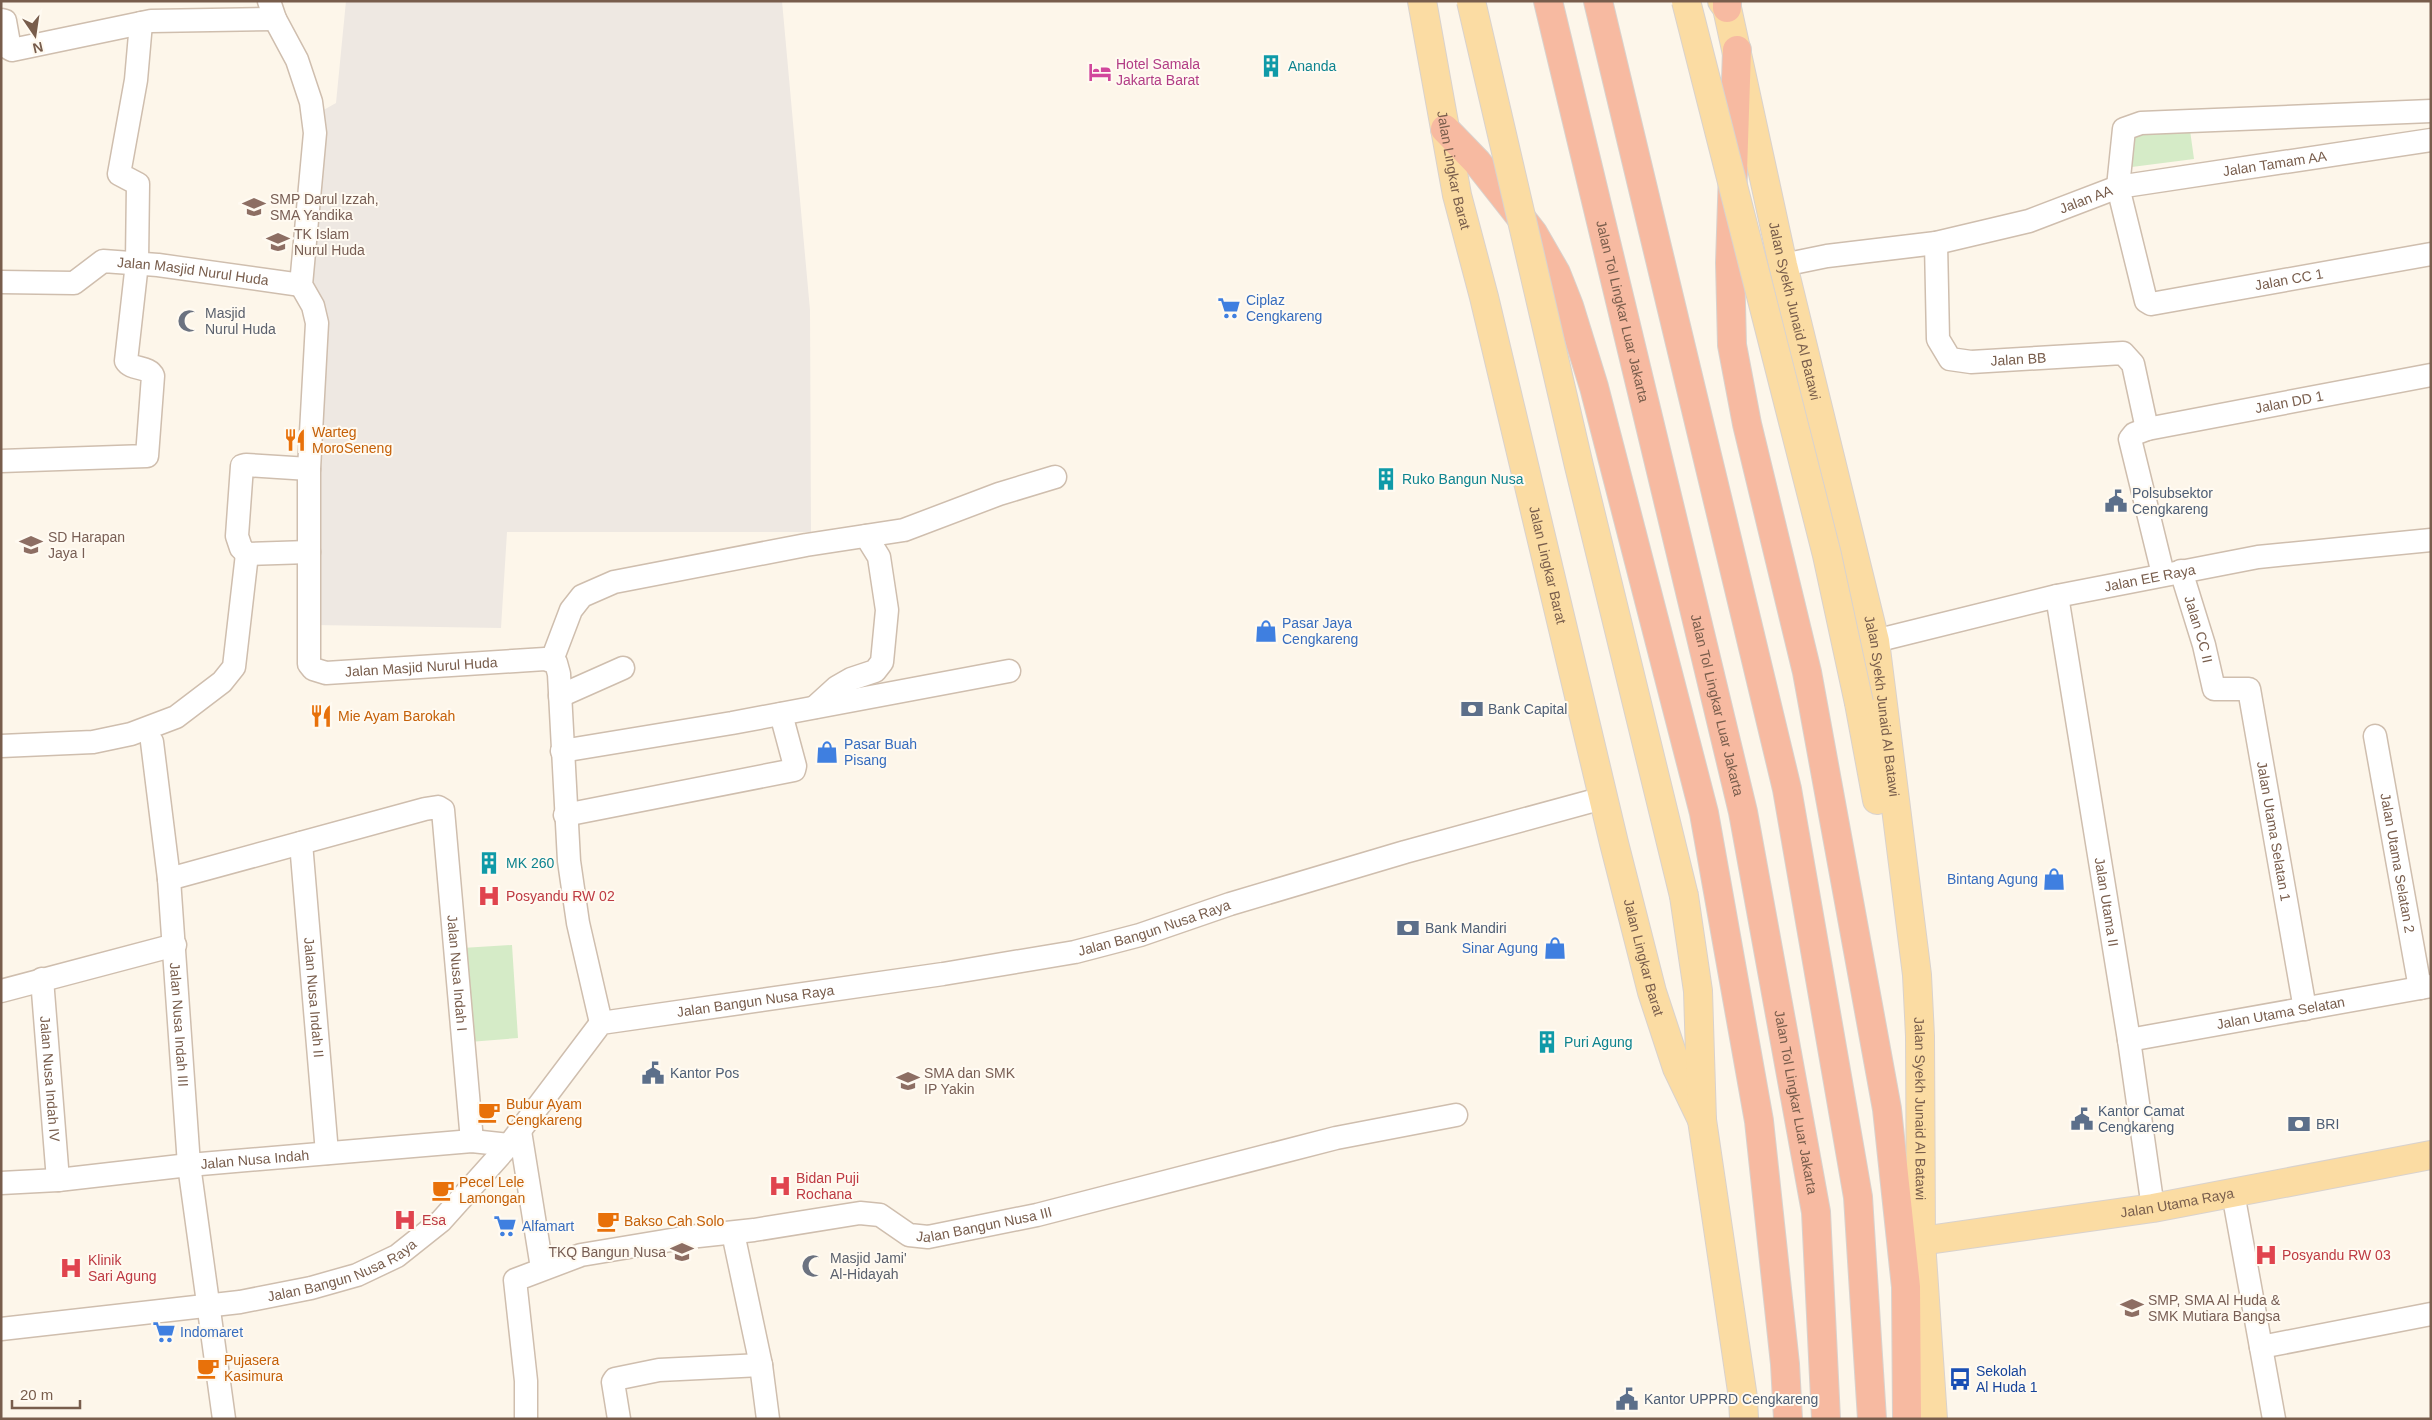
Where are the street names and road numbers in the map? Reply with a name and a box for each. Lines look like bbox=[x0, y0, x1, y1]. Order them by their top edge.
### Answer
street label: Jalan Lingkar Barat bbox=[1434, 109, 1474, 231]
street label: Jalan Tamam AA bbox=[2222, 148, 2328, 179]
street label: Jalan AA bbox=[2057, 182, 2115, 217]
street label: Jalan Tol Lingkar Luar Jakarta bbox=[1593, 219, 1652, 404]
street label: Jalan Syekh Junaid Al Batawi bbox=[1766, 220, 1824, 402]
street label: Jalan Masjid Nurul Huda bbox=[117, 254, 270, 288]
street label: Jalan CC 1 bbox=[2253, 265, 2325, 293]
street label: Jalan BB bbox=[1990, 350, 2047, 369]
street label: Jalan DD 1 bbox=[2254, 388, 2325, 416]
street label: Jalan Lingkar Barat bbox=[1526, 504, 1570, 626]
street label: Jalan EE Raya bbox=[2103, 561, 2197, 595]
street label: Jalan CC II bbox=[2181, 594, 2216, 664]
street label: Jalan Tol Lingkar Luar Jakarta bbox=[1688, 612, 1747, 798]
street label: Jalan Syekh Junaid Al Batawi bbox=[1861, 614, 1903, 798]
street label: Jalan Masjid Nurul Huda bbox=[345, 654, 498, 680]
street label: Jalan Utama Selatan 1 bbox=[2254, 760, 2294, 903]
street label: Jalan Utama Selatan 2 bbox=[2377, 792, 2418, 934]
street label: Jalan Utama II bbox=[2091, 856, 2122, 948]
street label: Jalan Bangun Nusa Raya bbox=[1076, 896, 1233, 959]
street label: Jalan Lingkar Barat bbox=[1621, 897, 1667, 1018]
street label: Jalan Nusa Indah I bbox=[444, 914, 470, 1032]
street label: Jalan Nusa Indah II bbox=[301, 937, 327, 1058]
street label: Jalan Nusa Indah III bbox=[167, 962, 192, 1087]
street label: Jalan Bangun Nusa Raya bbox=[676, 982, 835, 1020]
street label: Jalan Utama Selatan bbox=[2215, 994, 2346, 1032]
street label: Jalan Tol Lingkar Luar Jakarta bbox=[1771, 1009, 1821, 1196]
street label: Jalan Nusa Indah IV bbox=[37, 1015, 63, 1143]
street label: Jalan Syekh Junaid Al Batawi bbox=[1911, 1017, 1929, 1200]
street label: Jalan Nusa Indah bbox=[200, 1147, 310, 1172]
street label: Jalan Utama Raya bbox=[2119, 1185, 2236, 1221]
street label: Jalan Bangun Nusa III bbox=[915, 1204, 1053, 1245]
street label: Jalan Bangun Nusa Raya bbox=[266, 1236, 420, 1304]

